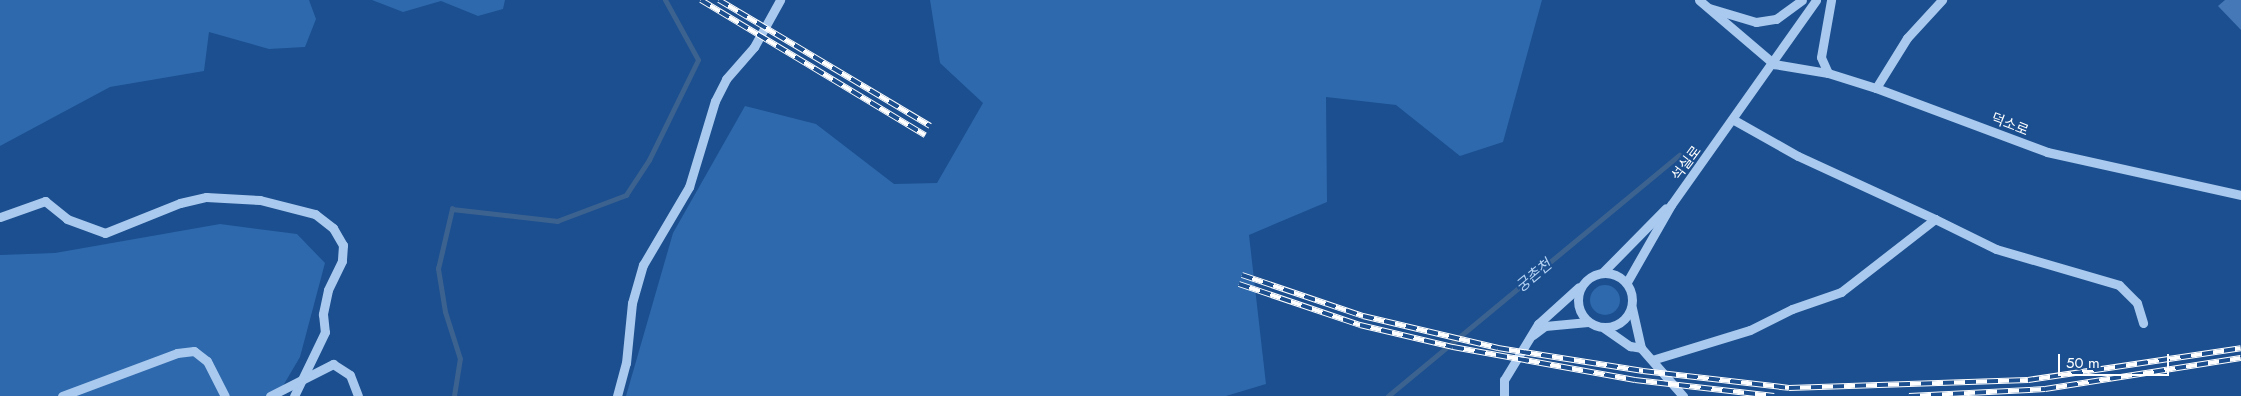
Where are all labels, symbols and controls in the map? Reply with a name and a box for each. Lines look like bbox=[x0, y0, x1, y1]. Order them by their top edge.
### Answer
street label: 덕소로 bbox=[1989, 109, 2031, 139]
street label: 석실로 bbox=[1668, 143, 1704, 183]
water label: 궁촌천 bbox=[1512, 256, 1556, 296]
scale bar bbox=[2061, 344, 2172, 376]
text: 50 m bbox=[2066, 352, 2100, 374]

